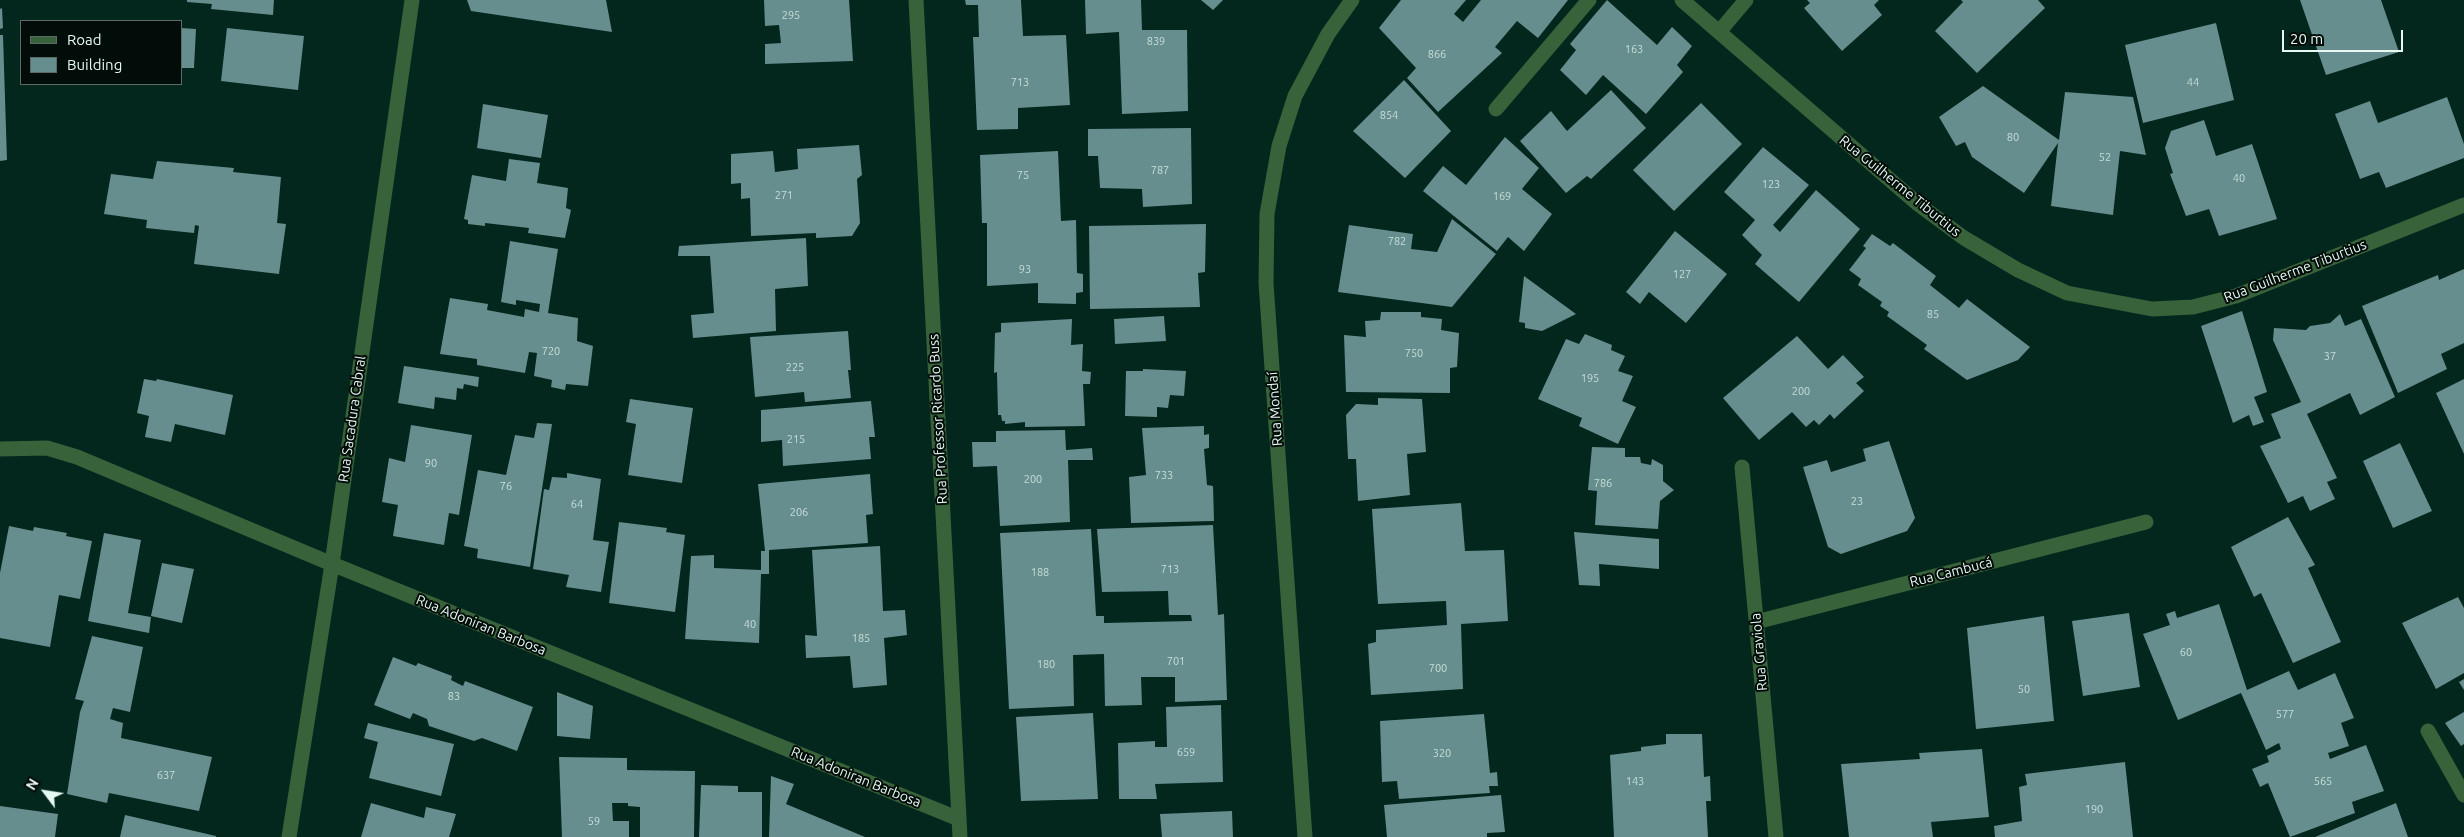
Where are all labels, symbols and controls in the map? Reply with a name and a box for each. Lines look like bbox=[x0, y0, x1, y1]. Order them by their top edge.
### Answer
house number: 295 bbox=[782, 8, 800, 22]
legend bbox=[20, 20, 182, 85]
scale bar bbox=[2284, 20, 2405, 52]
text: 20 m bbox=[2290, 30, 2323, 47]
text: Road bbox=[67, 31, 102, 48]
house number: 839 bbox=[1147, 34, 1165, 48]
house number: 163 bbox=[1625, 42, 1643, 56]
house number: 866 bbox=[1428, 47, 1446, 61]
text: Building bbox=[67, 56, 122, 73]
house number: 713 bbox=[1011, 75, 1029, 89]
house number: 44 bbox=[2187, 75, 2199, 89]
house number: 854 bbox=[1380, 108, 1398, 122]
house number: 80 bbox=[2007, 130, 2019, 144]
street label: Rua Guilherme Tiburtius bbox=[1836, 132, 1964, 240]
house number: 52 bbox=[2099, 150, 2111, 164]
house number: 787 bbox=[1151, 163, 1169, 177]
house number: 75 bbox=[1017, 168, 1029, 182]
house number: 40 bbox=[2233, 171, 2245, 185]
house number: 123 bbox=[1762, 177, 1780, 191]
house number: 271 bbox=[775, 188, 793, 202]
house number: 169 bbox=[1493, 189, 1511, 203]
house number: 782 bbox=[1388, 234, 1406, 248]
street label: Rua Guilherme Tiburtius bbox=[2221, 236, 2369, 306]
house number: 93 bbox=[1019, 262, 1031, 276]
house number: 127 bbox=[1673, 267, 1691, 281]
house number: 85 bbox=[1927, 307, 1939, 321]
street label: Rua Professor Ricardo Buss bbox=[925, 333, 951, 505]
house number: 720 bbox=[542, 344, 560, 358]
house number: 750 bbox=[1405, 346, 1423, 360]
house number: 37 bbox=[2324, 349, 2336, 363]
street label: Rua Sacadura Cabral bbox=[335, 355, 369, 483]
house number: 225 bbox=[786, 360, 804, 374]
street label: Rua Mondaí bbox=[1264, 371, 1286, 447]
house number: 195 bbox=[1581, 371, 1599, 385]
house number: 200 bbox=[1792, 384, 1810, 398]
house number: 215 bbox=[787, 432, 805, 446]
house number: 90 bbox=[425, 456, 437, 470]
house number: 733 bbox=[1155, 468, 1173, 482]
house number: 200 bbox=[1024, 472, 1042, 486]
house number: 786 bbox=[1594, 476, 1612, 490]
house number: 76 bbox=[500, 479, 512, 493]
house number: 23 bbox=[1851, 494, 1863, 508]
house number: 64 bbox=[571, 497, 583, 511]
house number: 206 bbox=[790, 505, 808, 519]
street label: Rua Cambucá bbox=[1908, 554, 1994, 590]
house number: 713 bbox=[1161, 562, 1179, 576]
house number: 188 bbox=[1031, 565, 1049, 579]
street label: Rua Adoniran Barbosa bbox=[414, 591, 548, 659]
street label: Rua Graviola bbox=[1747, 612, 1771, 692]
house number: 40 bbox=[744, 617, 756, 631]
house number: 185 bbox=[852, 631, 870, 645]
house number: 60 bbox=[2180, 645, 2192, 659]
house number: 701 bbox=[1167, 654, 1185, 668]
house number: 180 bbox=[1037, 657, 1055, 671]
house number: 700 bbox=[1429, 661, 1447, 675]
house number: 50 bbox=[2018, 682, 2030, 696]
house number: 83 bbox=[448, 689, 460, 703]
house number: 577 bbox=[2276, 707, 2294, 721]
street label: Rua Adoniran Barbosa bbox=[789, 743, 923, 811]
house number: 659 bbox=[1177, 745, 1195, 759]
house number: 320 bbox=[1433, 746, 1451, 760]
north arrow bbox=[20, 767, 70, 817]
house number: 637 bbox=[157, 768, 175, 782]
house number: 143 bbox=[1626, 774, 1644, 788]
house number: 565 bbox=[2314, 774, 2332, 788]
text: N bbox=[23, 776, 42, 793]
house number: 190 bbox=[2085, 802, 2103, 816]
house number: 59 bbox=[588, 814, 600, 828]

